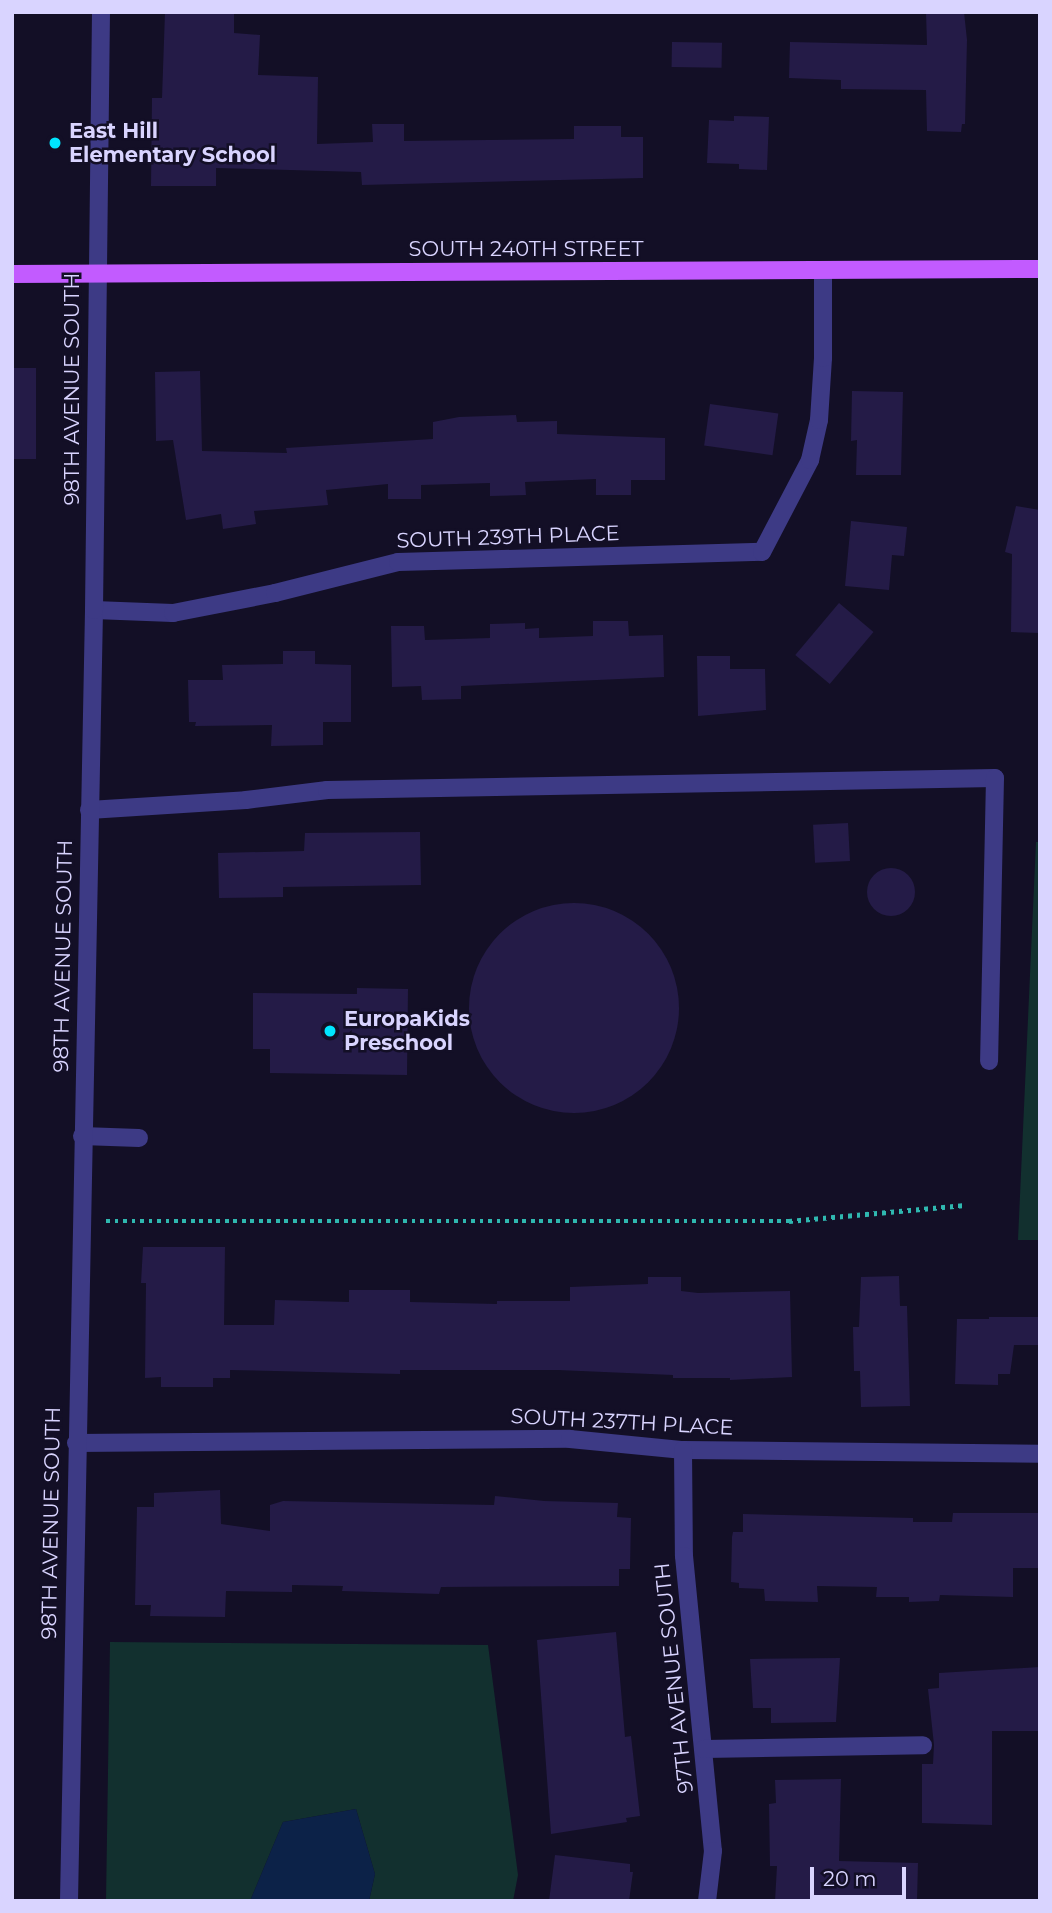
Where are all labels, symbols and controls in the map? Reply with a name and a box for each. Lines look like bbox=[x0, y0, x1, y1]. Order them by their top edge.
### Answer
place label: East Hill Elementary School bbox=[69, 118, 276, 168]
marker: East Hill Elementary School bbox=[47, 135, 63, 151]
street label: SOUTH 240TH STREET bbox=[408, 236, 644, 262]
street label: 98TH AVENUE SOUTH bbox=[59, 273, 85, 505]
street label: SOUTH 239TH PLACE bbox=[396, 521, 620, 553]
street label: 98TH AVENUE SOUTH bbox=[48, 840, 78, 1072]
place label: EuropaKids Preschool bbox=[344, 1006, 470, 1056]
marker: EuropaKids Preschool bbox=[322, 1023, 338, 1039]
street label: SOUTH 237TH PLACE bbox=[510, 1404, 734, 1440]
street label: 98TH AVENUE SOUTH bbox=[36, 1407, 66, 1639]
street label: 97TH AVENUE SOUTH bbox=[649, 1562, 699, 1794]
scale bar bbox=[814, 1854, 910, 1898]
text: 20 m bbox=[823, 1866, 877, 1891]

